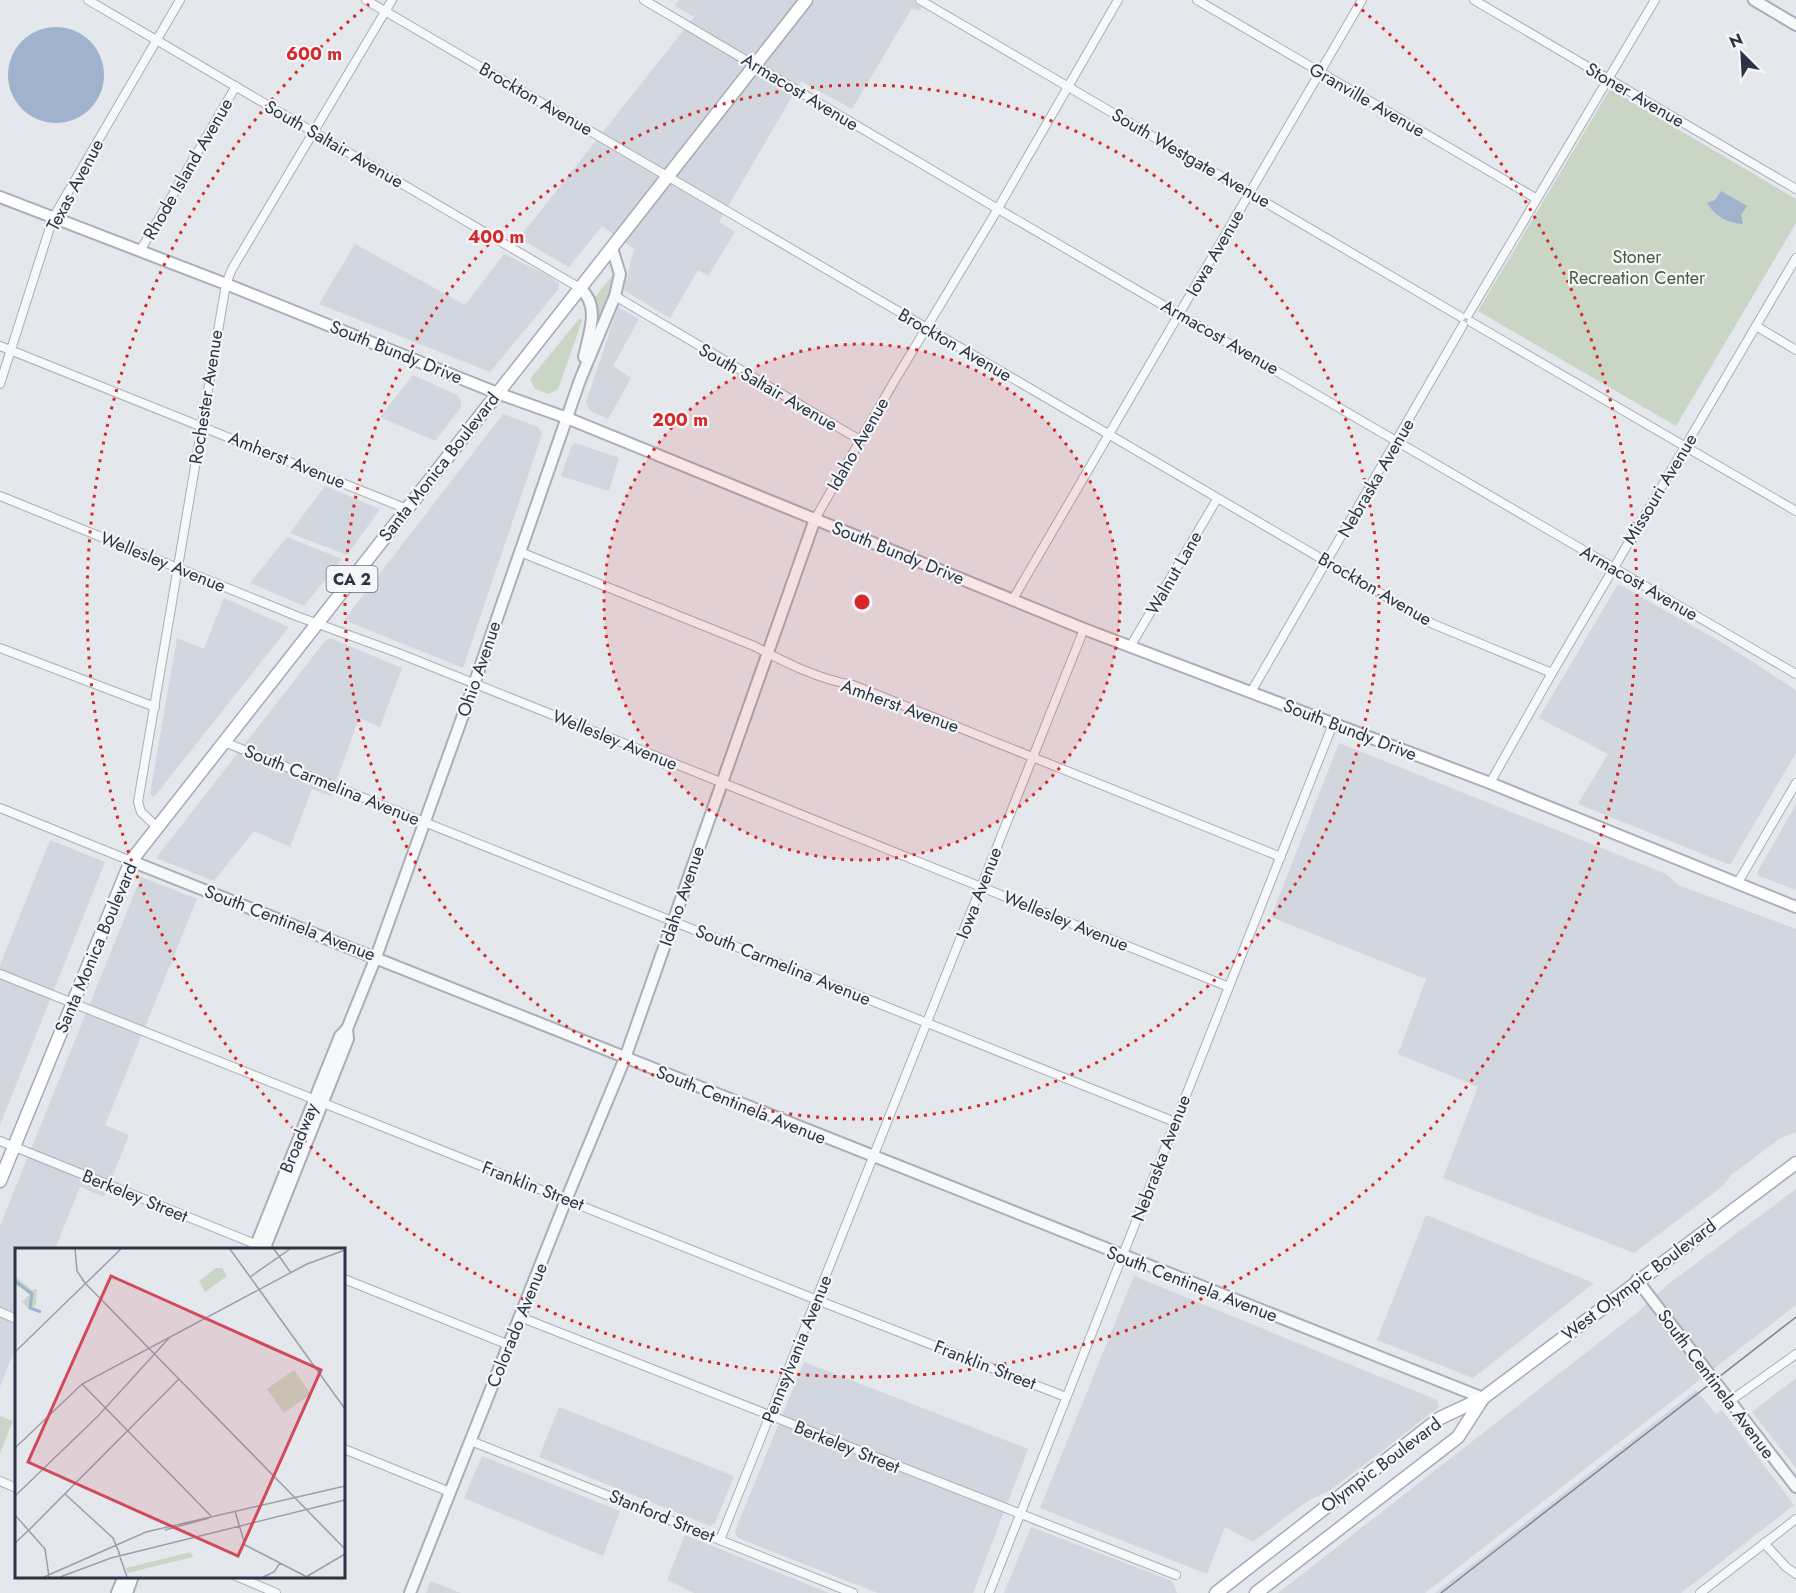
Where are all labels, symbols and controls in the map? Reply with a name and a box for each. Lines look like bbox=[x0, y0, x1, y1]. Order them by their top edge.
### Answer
north arrow bbox=[1712, 24, 1772, 84]
text: N bbox=[1726, 28, 1747, 54]
text: 600 m bbox=[286, 41, 342, 67]
street label: Armacost Avenue bbox=[737, 47, 863, 137]
street label: Brockton Avenue bbox=[474, 56, 598, 142]
street label: Granville Avenue bbox=[1304, 56, 1430, 144]
street label: Stoner Avenue bbox=[1581, 56, 1689, 134]
street label: Rhode Island Avenue bbox=[137, 93, 239, 245]
street label: South Saltair Avenue bbox=[260, 94, 408, 194]
street label: South Westgate Avenue bbox=[1107, 102, 1275, 214]
street label: Texas Avenue bbox=[40, 135, 110, 235]
street label: Iowa Avenue bbox=[1180, 205, 1250, 301]
text: 400 m bbox=[468, 224, 524, 250]
park label: Stoner Recreation Center bbox=[1569, 244, 1706, 291]
street label: Armacost Avenue bbox=[1156, 293, 1284, 381]
street label: Brockton Avenue bbox=[893, 302, 1017, 388]
street label: South Bundy Drive bbox=[326, 314, 466, 390]
street label: Rochester Avenue bbox=[183, 328, 229, 466]
street label: South Saltair Avenue bbox=[694, 337, 842, 437]
street label: Santa Monica Boulevard bbox=[372, 387, 506, 547]
street label: Idaho Avenue bbox=[821, 392, 895, 496]
text: 200 m bbox=[652, 407, 708, 433]
street label: Nebraska Avenue bbox=[1331, 414, 1421, 542]
street label: Amherst Avenue bbox=[225, 425, 349, 495]
street label: Missouri Avenue bbox=[1617, 429, 1703, 549]
street label: South Bundy Drive bbox=[828, 515, 968, 591]
street label: Wellesley Avenue bbox=[96, 525, 230, 599]
street label: Walnut Lane bbox=[1140, 526, 1208, 620]
street label: Armacost Avenue bbox=[1575, 539, 1703, 627]
street label: Brockton Avenue bbox=[1313, 546, 1437, 632]
road number: CA 2 bbox=[326, 566, 378, 592]
centre of rings bbox=[852, 592, 872, 612]
street label: Ohio Avenue bbox=[450, 618, 508, 720]
street label: Amherst Avenue bbox=[837, 673, 963, 739]
street label: South Bundy Drive bbox=[1280, 693, 1420, 767]
street label: Wellesley Avenue bbox=[548, 703, 682, 777]
street label: South Carmelina Avenue bbox=[240, 738, 424, 832]
street label: Idaho Avenue bbox=[653, 843, 711, 949]
street label: Iowa Avenue bbox=[950, 843, 1008, 943]
street label: Santa Monica Boulevard bbox=[48, 859, 144, 1037]
street label: South Centinela Avenue bbox=[201, 878, 379, 968]
street label: Wellesley Avenue bbox=[999, 884, 1133, 958]
street label: South Carmelina Avenue bbox=[691, 918, 875, 1012]
street label: South Centinela Avenue bbox=[652, 1059, 830, 1151]
street label: Nebraska Avenue bbox=[1125, 1091, 1197, 1225]
street label: Broadway bbox=[273, 1099, 325, 1177]
street label: Franklin Street bbox=[478, 1155, 588, 1218]
street label: Berkeley Street bbox=[78, 1163, 192, 1229]
street label: West Olympic Boulevard bbox=[1556, 1213, 1722, 1347]
street label: South Centinela Avenue bbox=[1103, 1239, 1281, 1329]
inset map bbox=[15, 1248, 345, 1578]
street label: Colorado Avenue bbox=[480, 1259, 554, 1391]
street label: Pennsylvania Avenue bbox=[755, 1271, 839, 1427]
street label: South Centinela Avenue bbox=[1651, 1304, 1781, 1464]
street label: Franklin Street bbox=[930, 1334, 1040, 1397]
street label: Olympic Boulevard bbox=[1315, 1411, 1447, 1519]
street label: Berkeley Street bbox=[790, 1414, 904, 1480]
street label: Stanford Street bbox=[605, 1483, 719, 1549]

